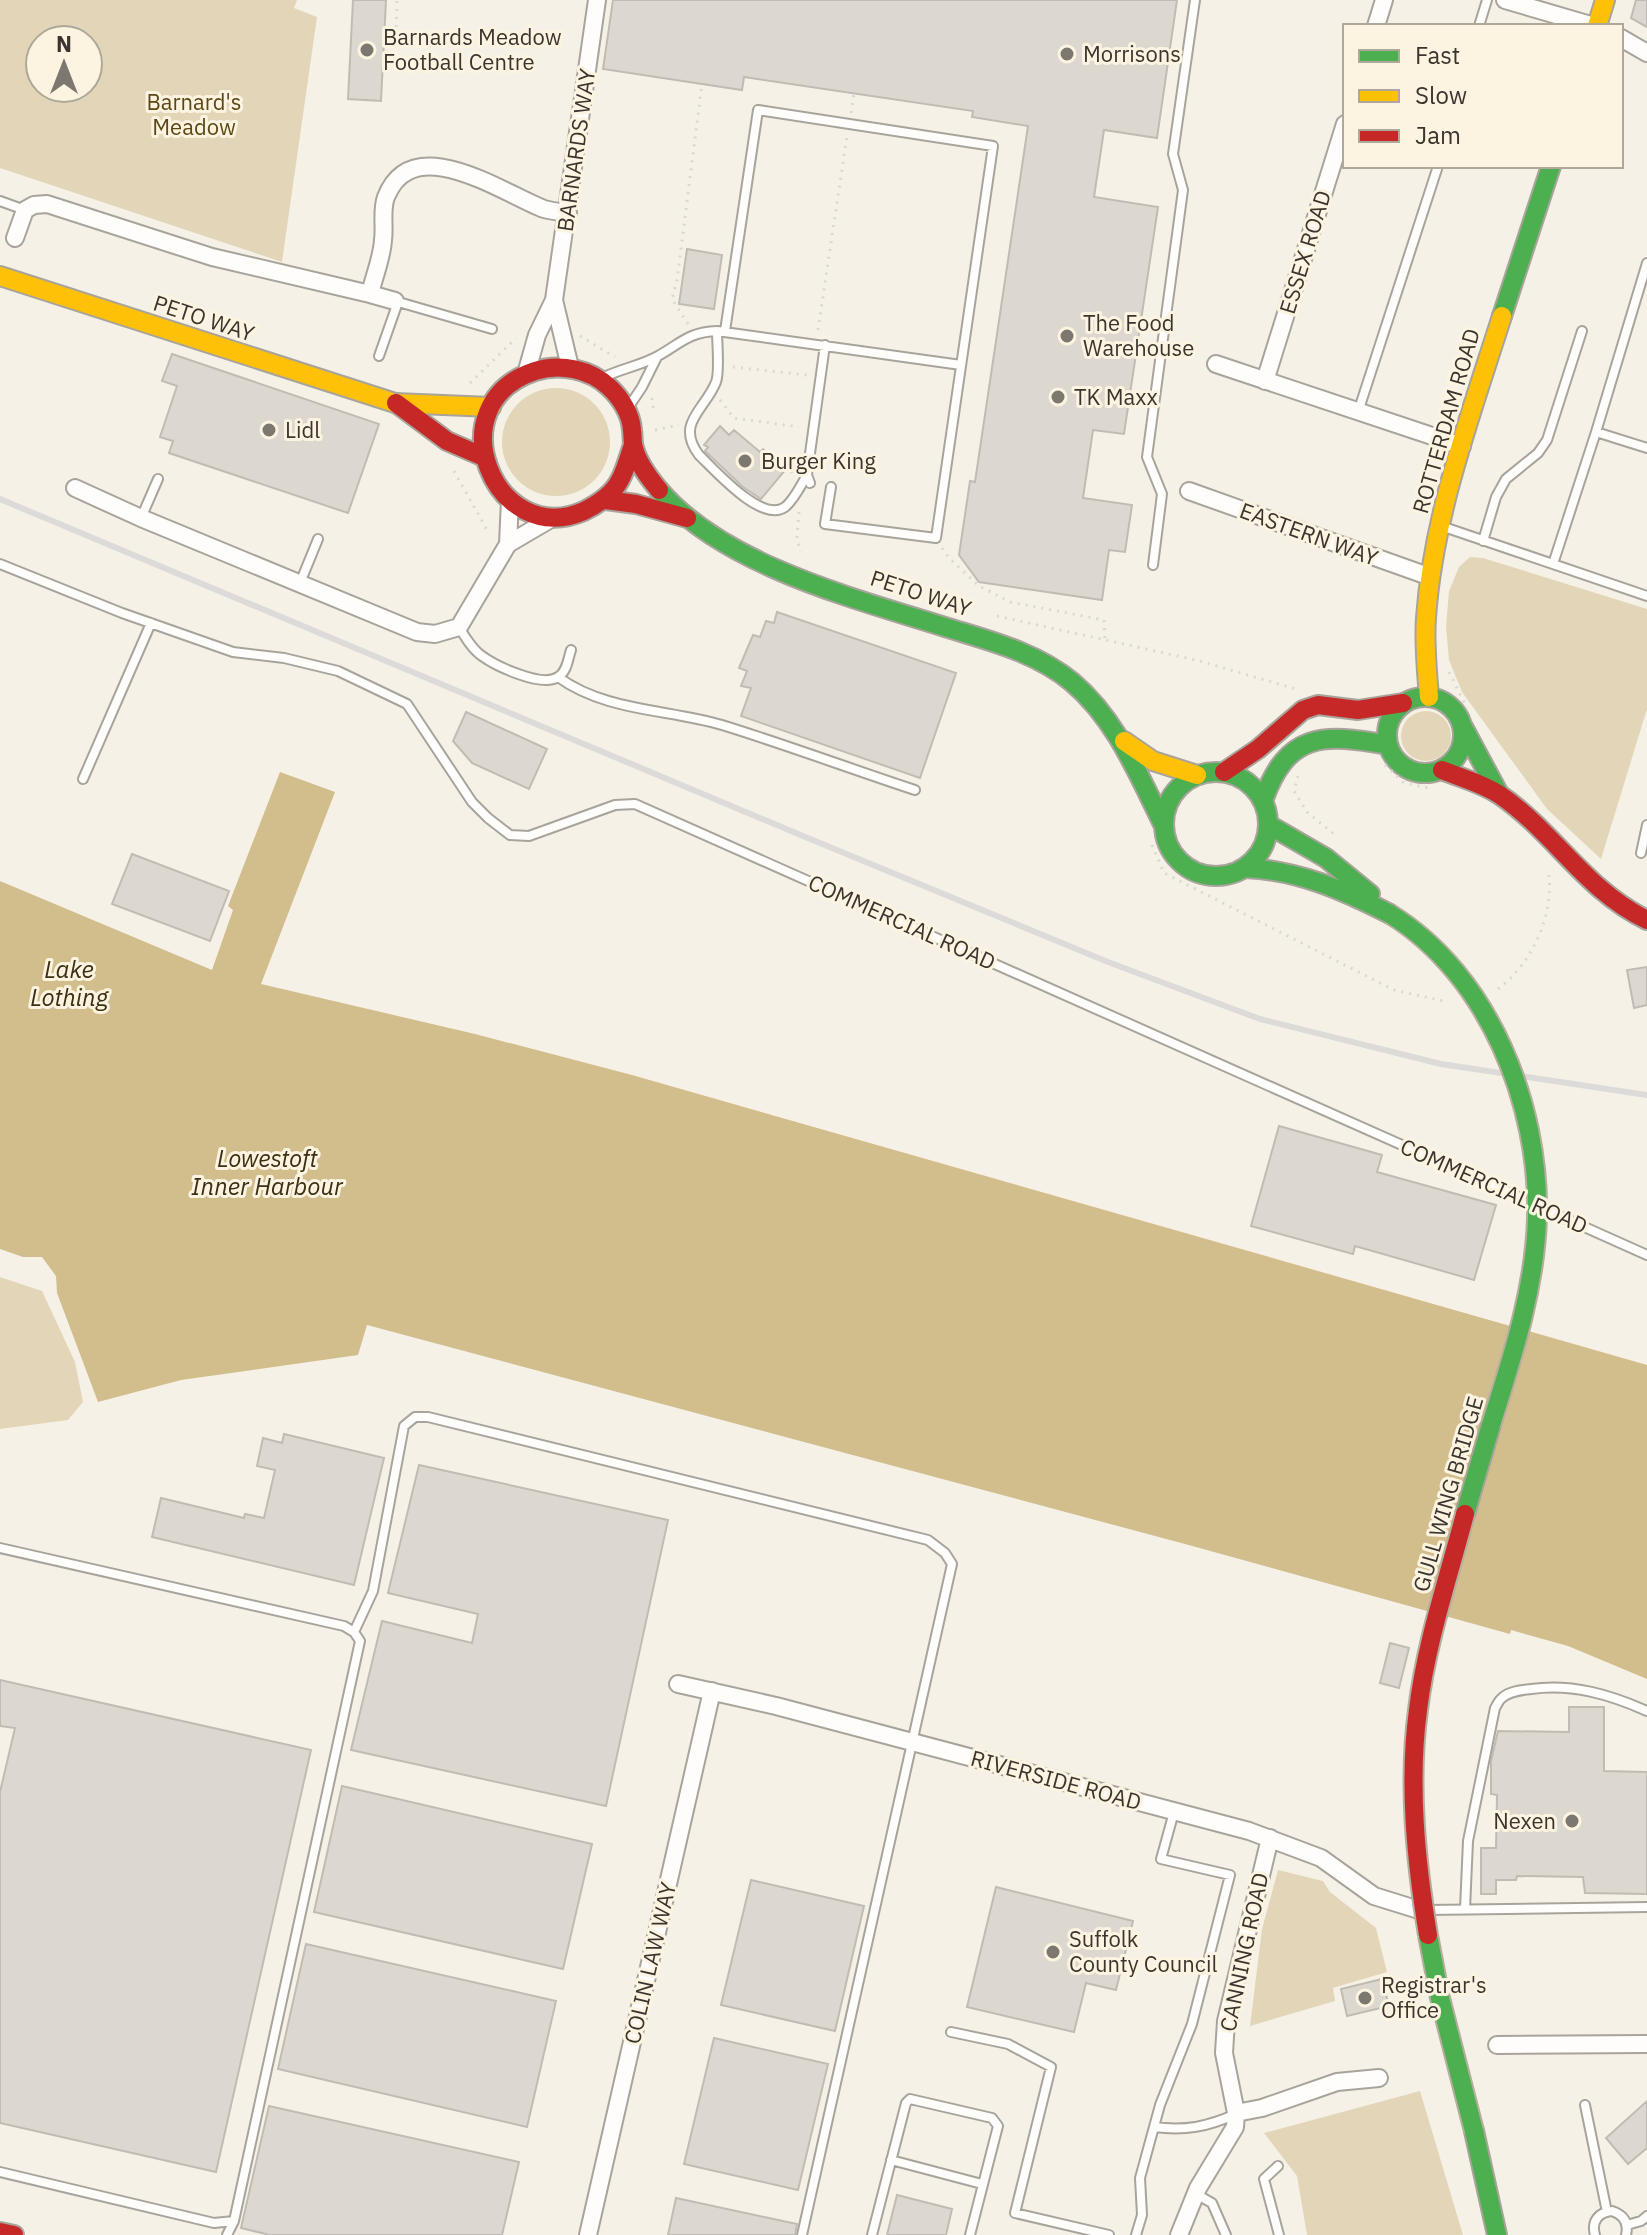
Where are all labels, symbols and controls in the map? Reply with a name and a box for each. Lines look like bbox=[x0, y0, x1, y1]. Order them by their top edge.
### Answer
place label: Barnards Meadow Football Centre bbox=[383, 22, 562, 76]
north arrow bbox=[24, 24, 104, 104]
legend bbox=[1343, 24, 1623, 168]
text: N bbox=[56, 29, 72, 58]
place label: Morrisons bbox=[1083, 39, 1181, 68]
text: Fast bbox=[1415, 39, 1460, 71]
marker: Barnards Meadow Football Centre bbox=[358, 41, 376, 59]
marker: Morrisons bbox=[1058, 45, 1076, 63]
street label: BARNARDS WAY bbox=[550, 67, 601, 233]
text: Slow bbox=[1415, 79, 1467, 111]
park label: Barnard's Meadow bbox=[146, 87, 242, 141]
text: Jam bbox=[1415, 119, 1461, 151]
street label: ESSEX ROAD bbox=[1272, 187, 1337, 317]
street label: PETO WAY bbox=[150, 288, 258, 347]
place label: The Food Warehouse bbox=[1083, 308, 1194, 362]
street label: ROTTERDAM ROAD bbox=[1405, 325, 1486, 517]
marker: The Food Warehouse bbox=[1058, 327, 1076, 345]
place label: TK Maxx bbox=[1074, 382, 1158, 411]
marker: TK Maxx bbox=[1049, 388, 1067, 406]
place label: Lidl bbox=[285, 415, 320, 444]
marker: Lidl bbox=[260, 421, 278, 439]
place label: Burger King bbox=[761, 446, 876, 475]
marker: Burger King bbox=[736, 452, 754, 470]
street label: EASTERN WAY bbox=[1236, 495, 1382, 572]
street label: PETO WAY bbox=[867, 563, 975, 622]
street label: COMMERCIAL ROAD bbox=[804, 867, 1000, 976]
water label: Lake Lothing bbox=[30, 953, 110, 1013]
street label: COMMERCIAL ROAD bbox=[1396, 1131, 1592, 1240]
water label: Lowestoft Inner Harbour bbox=[191, 1142, 344, 1202]
street label: GULL WING BRIDGE bbox=[1406, 1393, 1489, 1595]
street label: RIVERSIDE ROAD bbox=[968, 1743, 1145, 1816]
place label: Nexen bbox=[1493, 1806, 1556, 1835]
marker: Nexen bbox=[1563, 1812, 1581, 1830]
street label: CANNING ROAD bbox=[1213, 1870, 1275, 2034]
street label: COLIN LAW WAY bbox=[617, 1879, 682, 2047]
place label: Suffolk County Council bbox=[1069, 1924, 1217, 1978]
marker: Suffolk County Council bbox=[1044, 1943, 1062, 1961]
place label: Registrar's Office bbox=[1381, 1970, 1487, 2024]
marker: Registrar's Office bbox=[1356, 1989, 1374, 2007]

